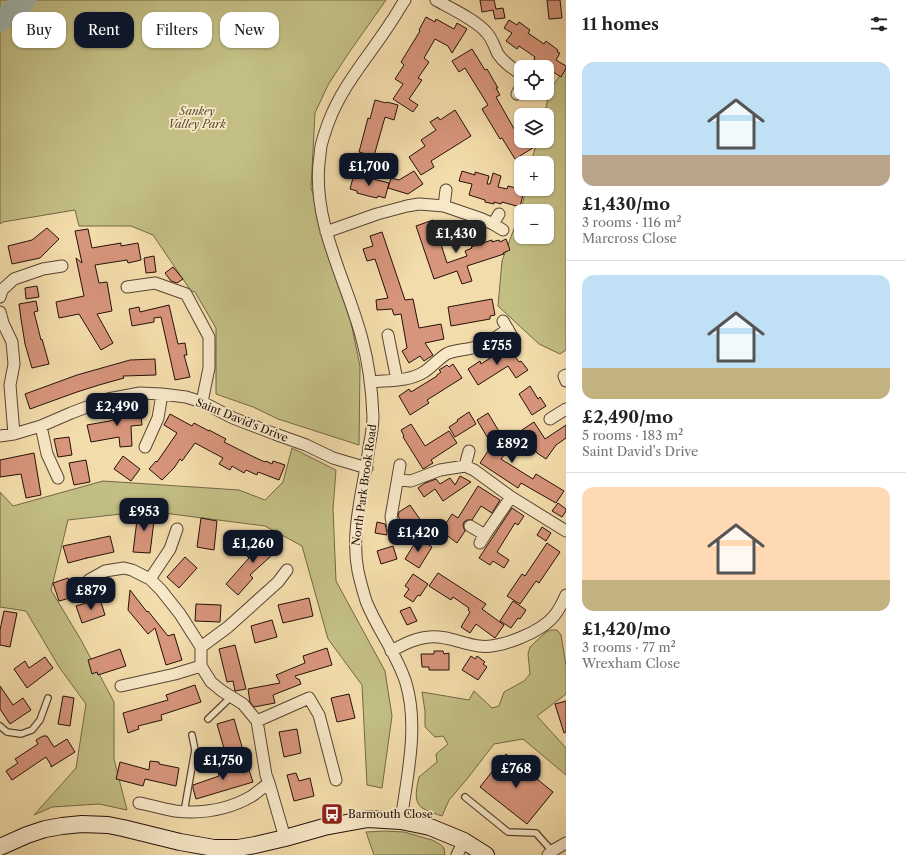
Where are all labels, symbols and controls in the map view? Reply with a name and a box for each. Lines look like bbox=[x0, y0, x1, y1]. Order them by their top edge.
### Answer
chip: Buy bbox=[12, 12, 66, 48]
chip: Rent bbox=[74, 12, 134, 48]
chip: Filters bbox=[142, 12, 212, 48]
chip: New bbox=[220, 12, 279, 48]
icon: filters bbox=[868, 13, 890, 35]
text: 11 homes bbox=[582, 14, 659, 34]
map controls bbox=[514, 60, 554, 244]
button: locate bbox=[514, 60, 554, 100]
icon: home bbox=[700, 88, 772, 160]
park label: Sankey Valley Park bbox=[168, 104, 226, 131]
button: layers bbox=[514, 108, 554, 148]
pin: £1,700 bbox=[336, 153, 402, 187]
button: + bbox=[514, 156, 554, 196]
text: £1,700 bbox=[348, 158, 390, 174]
text: £1,430/mo bbox=[582, 194, 670, 214]
button: − bbox=[514, 204, 554, 244]
text: 3 rooms · 116 m² bbox=[582, 214, 682, 230]
pin: £1,430 bbox=[423, 220, 489, 254]
text: £1,430 bbox=[435, 225, 477, 241]
text: Marcross Close bbox=[582, 230, 677, 246]
icon: home bbox=[700, 301, 772, 373]
pin: £755 bbox=[473, 332, 521, 366]
text: £755 bbox=[482, 337, 512, 353]
pin: £2,490 bbox=[84, 393, 150, 427]
street label: Saint David's Drive bbox=[194, 395, 290, 445]
text: £2,490 bbox=[95, 398, 139, 414]
text: £2,490/mo bbox=[582, 407, 673, 427]
street label: North Park Brook Road bbox=[349, 423, 379, 547]
text: 5 rooms · 183 m² bbox=[582, 427, 683, 443]
pin: £892 bbox=[488, 430, 536, 464]
text: £892 bbox=[496, 435, 528, 451]
text: Saint David's Drive bbox=[582, 443, 698, 459]
pin: £953 bbox=[120, 498, 168, 532]
text: £953 bbox=[128, 503, 160, 519]
icon: home bbox=[700, 513, 772, 585]
pin: £1,420 bbox=[385, 519, 451, 553]
text: £1,420 bbox=[397, 524, 439, 540]
pin: £1,260 bbox=[220, 530, 286, 564]
text: £1,260 bbox=[232, 535, 274, 551]
pin: £879 bbox=[67, 577, 115, 611]
text: £879 bbox=[75, 582, 107, 598]
text: £1,420/mo bbox=[582, 619, 671, 639]
text: 3 rooms · 77 m² bbox=[582, 639, 676, 655]
text: Wrexham Close bbox=[582, 655, 680, 671]
pin: £1,750 bbox=[190, 747, 256, 781]
text: £1,750 bbox=[203, 752, 243, 768]
pin: £768 bbox=[492, 755, 540, 789]
text: £768 bbox=[501, 760, 532, 776]
bus stop icon: Barmouth Close bbox=[319, 801, 345, 827]
place label: Barmouth Close bbox=[348, 807, 433, 821]

